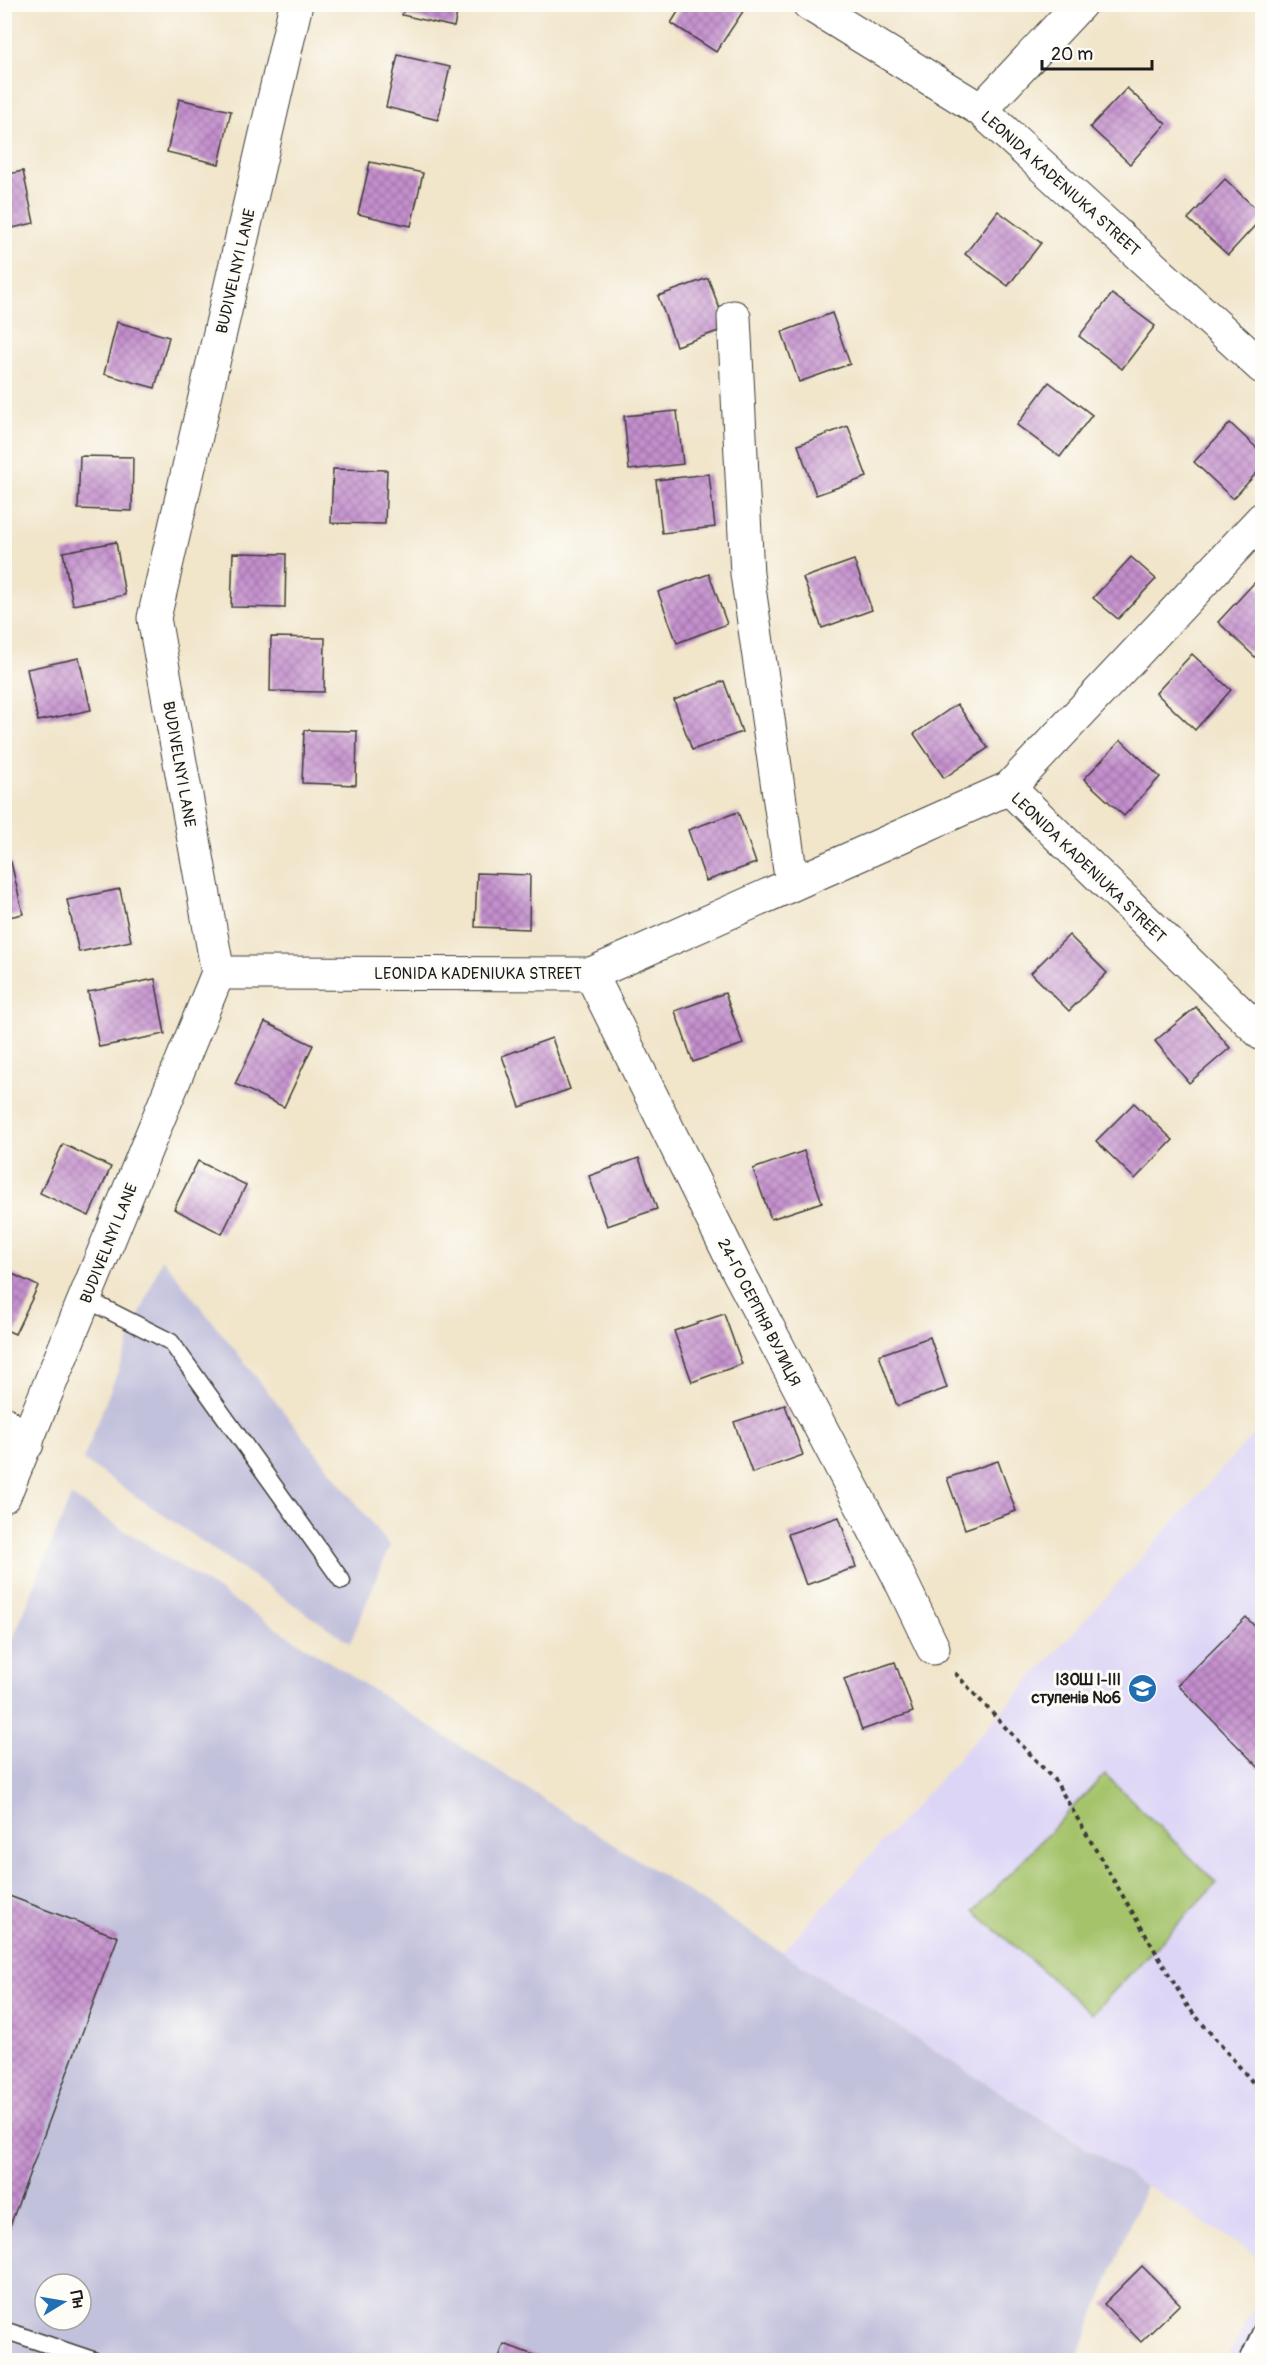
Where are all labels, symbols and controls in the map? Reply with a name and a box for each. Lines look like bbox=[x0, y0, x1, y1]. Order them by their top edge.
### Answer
scale bar bbox=[1042, 33, 1152, 71]
text: 20 m bbox=[1051, 43, 1093, 66]
street label: LEONIDA KADENIUKA STREET bbox=[976, 107, 1144, 261]
street label: BUDIVELNYI LANE bbox=[212, 207, 260, 336]
street label: BUDIVELNYI LANE bbox=[158, 700, 200, 829]
street label: LEONIDA KADENIUKA STREET bbox=[1007, 788, 1170, 947]
street label: LEONIDA KADENIUKA STREET bbox=[374, 964, 582, 984]
street label: BUDIVELNYI LANE bbox=[76, 1180, 142, 1306]
street label: 24-ГО СЕРПНЯ ВУЛИЦЯ bbox=[713, 1235, 805, 1390]
place label: ІЗОШ І-ІІІ ступенів №6 bbox=[1030, 1670, 1121, 1708]
school or university icon: ІЗОШ І-ІІІ ступенів №6 bbox=[1126, 1672, 1158, 1704]
north arrow bbox=[33, 2272, 93, 2332]
text: Пн bbox=[65, 2289, 88, 2310]

